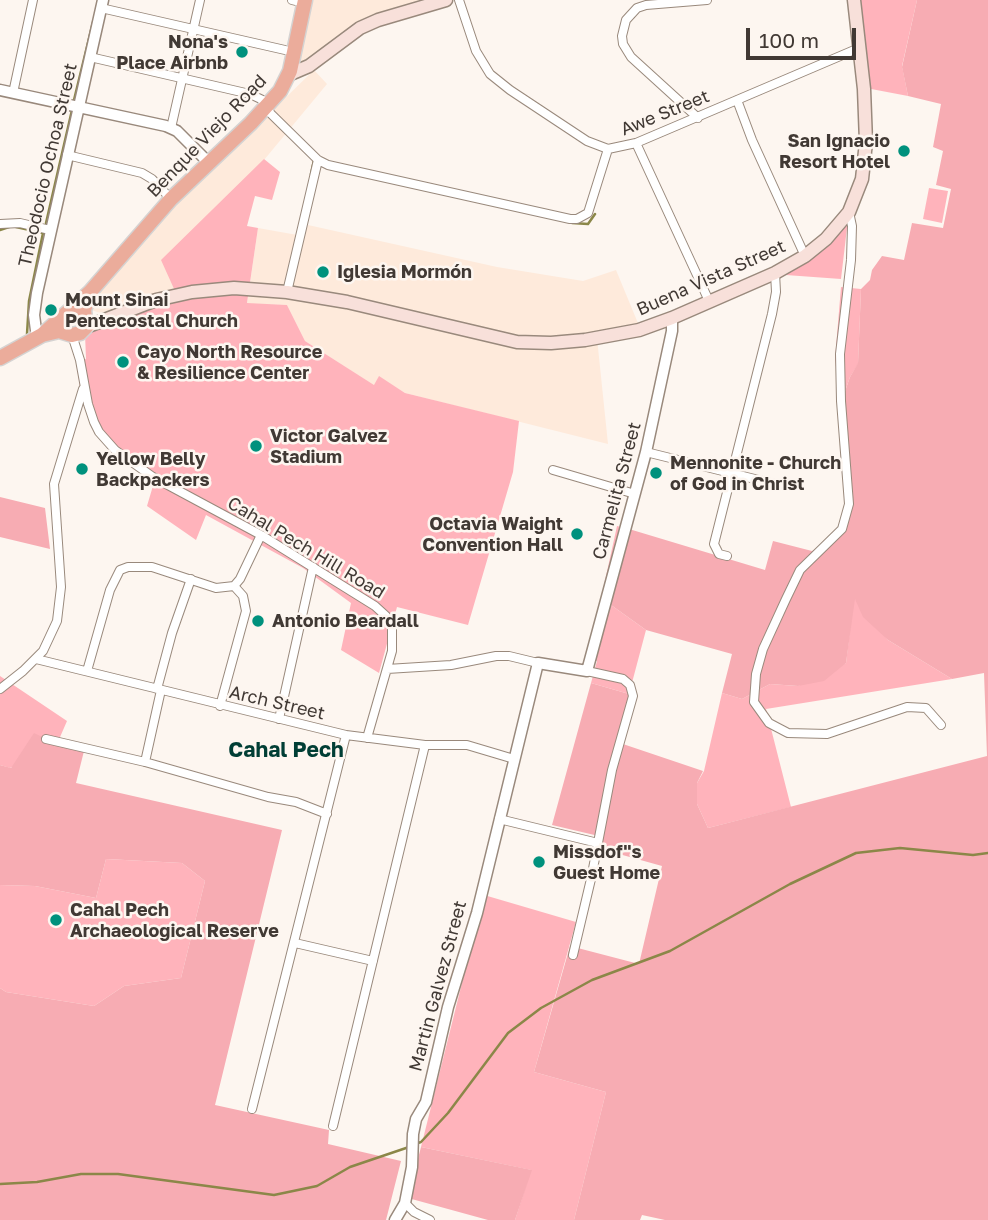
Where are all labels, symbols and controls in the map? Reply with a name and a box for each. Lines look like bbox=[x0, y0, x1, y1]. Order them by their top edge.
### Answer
scale bar bbox=[750, 14, 860, 58]
text: 100 m bbox=[759, 27, 819, 53]
place label: Nona's Place Airbnb bbox=[116, 31, 228, 74]
marker: Nona's Place Airbnb bbox=[234, 44, 250, 60]
street label: Theodocio Ochoa Street bbox=[14, 61, 82, 269]
street label: Benque Viejo Road bbox=[143, 70, 271, 202]
street label: Awe Street bbox=[617, 85, 713, 141]
place label: San Ignacio Resort Hotel bbox=[779, 130, 890, 172]
marker: San Ignacio Resort Hotel bbox=[896, 143, 912, 159]
street label: Buena Vista Street bbox=[633, 235, 789, 321]
place label: Iglesia Mormón bbox=[337, 261, 472, 283]
marker: Iglesia Mormón bbox=[315, 264, 331, 280]
place label: Mount Sinai Pentecostal Church bbox=[65, 289, 238, 332]
marker: Mount Sinai Pentecostal Church bbox=[43, 302, 59, 318]
place label: Cayo North Resource & Resilience Center bbox=[137, 341, 322, 384]
marker: Cayo North Resource & Resilience Center bbox=[115, 354, 131, 370]
street label: Carmelita Street bbox=[588, 420, 646, 562]
place label: Victor Galvez Stadium bbox=[270, 425, 387, 467]
marker: Victor Galvez Stadium bbox=[248, 438, 264, 454]
place label: Yellow Belly Backpackers bbox=[96, 448, 210, 490]
place label: Mennonite - Church of God in Christ bbox=[670, 452, 841, 494]
marker: Yellow Belly Backpackers bbox=[74, 461, 90, 477]
marker: Mennonite - Church of God in Christ bbox=[648, 465, 664, 481]
street label: Cahal Pech Hill Road bbox=[223, 492, 389, 604]
place label: Octavia Waight Convention Hall bbox=[422, 513, 563, 556]
marker: Octavia Waight Convention Hall bbox=[569, 526, 585, 542]
place label: Antonio Beardall bbox=[272, 610, 419, 632]
marker: Antonio Beardall bbox=[250, 613, 266, 629]
street label: Arch Street bbox=[227, 682, 327, 724]
district label: Cahal Pech bbox=[228, 737, 344, 763]
place label: Missdof"s Guest Home bbox=[553, 841, 660, 884]
marker: Missdof"s Guest Home bbox=[531, 854, 547, 870]
street label: Martin Galvez Street bbox=[405, 898, 471, 1074]
place label: Cahal Pech Archaeological Reserve bbox=[70, 899, 279, 942]
marker: Cahal Pech Archaeological Reserve bbox=[48, 912, 64, 928]

